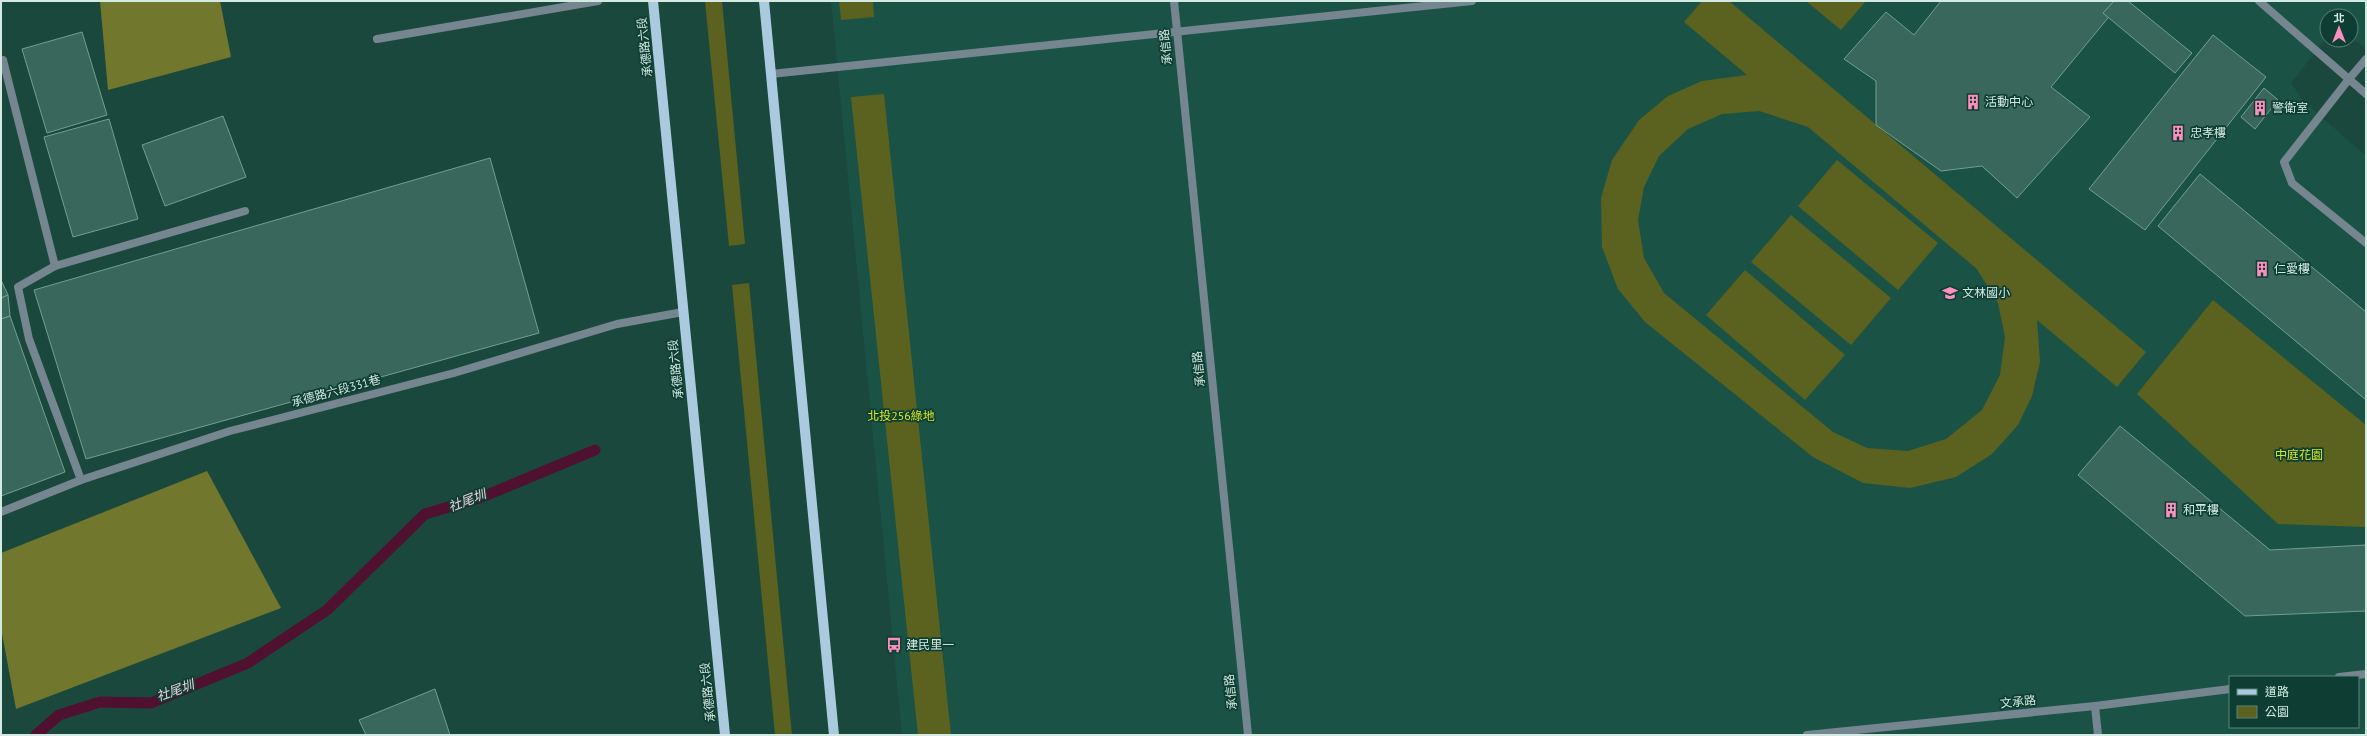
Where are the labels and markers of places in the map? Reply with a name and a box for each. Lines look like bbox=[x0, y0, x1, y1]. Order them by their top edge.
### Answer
building icon: 活動中心 bbox=[1964, 93, 1982, 111]
place label: 活動中心 bbox=[1985, 94, 2033, 109]
building icon: 警衛室 bbox=[2251, 99, 2269, 117]
place label: 警衛室 bbox=[2272, 100, 2308, 115]
building icon: 忠孝樓 bbox=[2169, 124, 2187, 142]
place label: 忠孝樓 bbox=[2190, 125, 2226, 140]
building icon: 仁愛樓 bbox=[2253, 260, 2271, 278]
place label: 仁愛樓 bbox=[2274, 261, 2310, 276]
school or university icon: 文林國小 bbox=[1941, 284, 1959, 302]
place label: 文林國小 bbox=[1962, 285, 2010, 300]
building icon: 和平樓 bbox=[2162, 501, 2180, 519]
place label: 和平樓 bbox=[2183, 502, 2219, 517]
bus stop icon: 建民里一 bbox=[885, 636, 903, 654]
place label: 建民里一 bbox=[906, 637, 954, 652]

